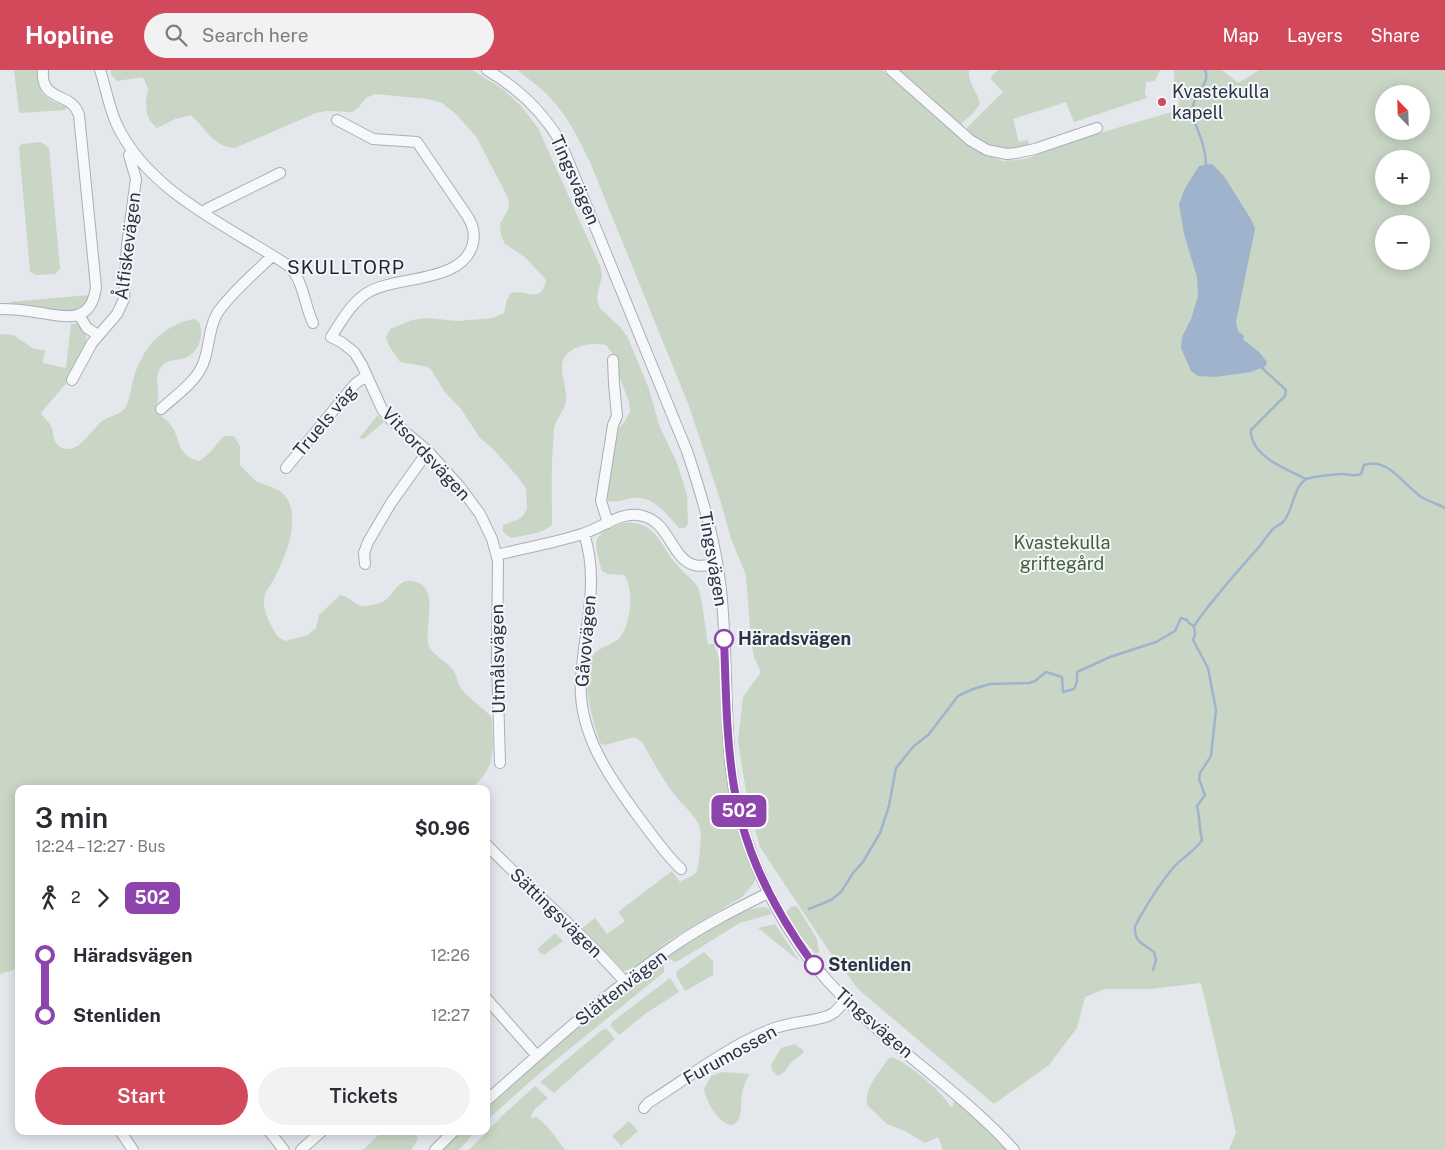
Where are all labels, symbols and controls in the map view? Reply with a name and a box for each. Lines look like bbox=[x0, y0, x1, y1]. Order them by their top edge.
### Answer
search box bbox=[144, 13, 494, 58]
text: Hopline bbox=[25, 21, 114, 49]
icon: search bbox=[162, 21, 190, 49]
text: Search here bbox=[202, 24, 309, 46]
text: Map bbox=[1223, 25, 1259, 46]
text: Layers bbox=[1287, 25, 1343, 46]
text: Share bbox=[1371, 25, 1420, 46]
place label: Kvastekulla kapell bbox=[1172, 81, 1269, 123]
north arrow bbox=[1375, 85, 1430, 140]
map controls bbox=[1375, 85, 1430, 270]
marker: Kvastekulla kapell bbox=[1156, 96, 1168, 108]
street label: Tingsvägen bbox=[546, 132, 605, 228]
button: + bbox=[1375, 150, 1430, 205]
street label: Ålfiskevägen bbox=[109, 191, 145, 301]
button: − bbox=[1375, 215, 1430, 270]
district label: SKULLTORP bbox=[287, 256, 405, 278]
street label: Truels väg bbox=[289, 381, 360, 460]
street label: Vitsordsvägen bbox=[378, 403, 475, 505]
street label: Tingsvägen bbox=[695, 510, 732, 608]
park label: Kvastekulla griftegård bbox=[1013, 532, 1111, 574]
street label: Gåvovägen bbox=[571, 594, 600, 688]
street label: Utmålsvägen bbox=[486, 604, 509, 714]
place label: Häradsvägen bbox=[738, 628, 851, 649]
marker: Häradsvägen bbox=[714, 629, 734, 649]
line badge: 502 bbox=[710, 795, 768, 827]
text: 502 bbox=[721, 800, 757, 821]
text: 3 min bbox=[35, 801, 108, 834]
text: $0.96 bbox=[415, 817, 470, 839]
text: 12:24 – 12:27 · Bus bbox=[35, 837, 165, 856]
street label: Sättingsvägen bbox=[506, 863, 607, 962]
icon: walk bbox=[35, 884, 63, 912]
icon: forward bbox=[89, 884, 117, 912]
text: 502 bbox=[135, 887, 170, 908]
text: 2 bbox=[71, 888, 81, 907]
text: Häradsvägen bbox=[73, 944, 192, 966]
street label: Slättenvägen bbox=[571, 945, 671, 1030]
text: 12:26 bbox=[431, 946, 470, 965]
place label: Stenliden bbox=[828, 954, 911, 975]
marker: Stenliden bbox=[804, 955, 824, 975]
street label: Tingsvägen bbox=[831, 983, 917, 1062]
text: Stenliden bbox=[73, 1004, 161, 1026]
text: 12:27 bbox=[431, 1006, 470, 1025]
street label: Furumossen bbox=[680, 1020, 780, 1089]
button: Start bbox=[35, 1067, 248, 1125]
button: Tickets bbox=[258, 1067, 470, 1125]

